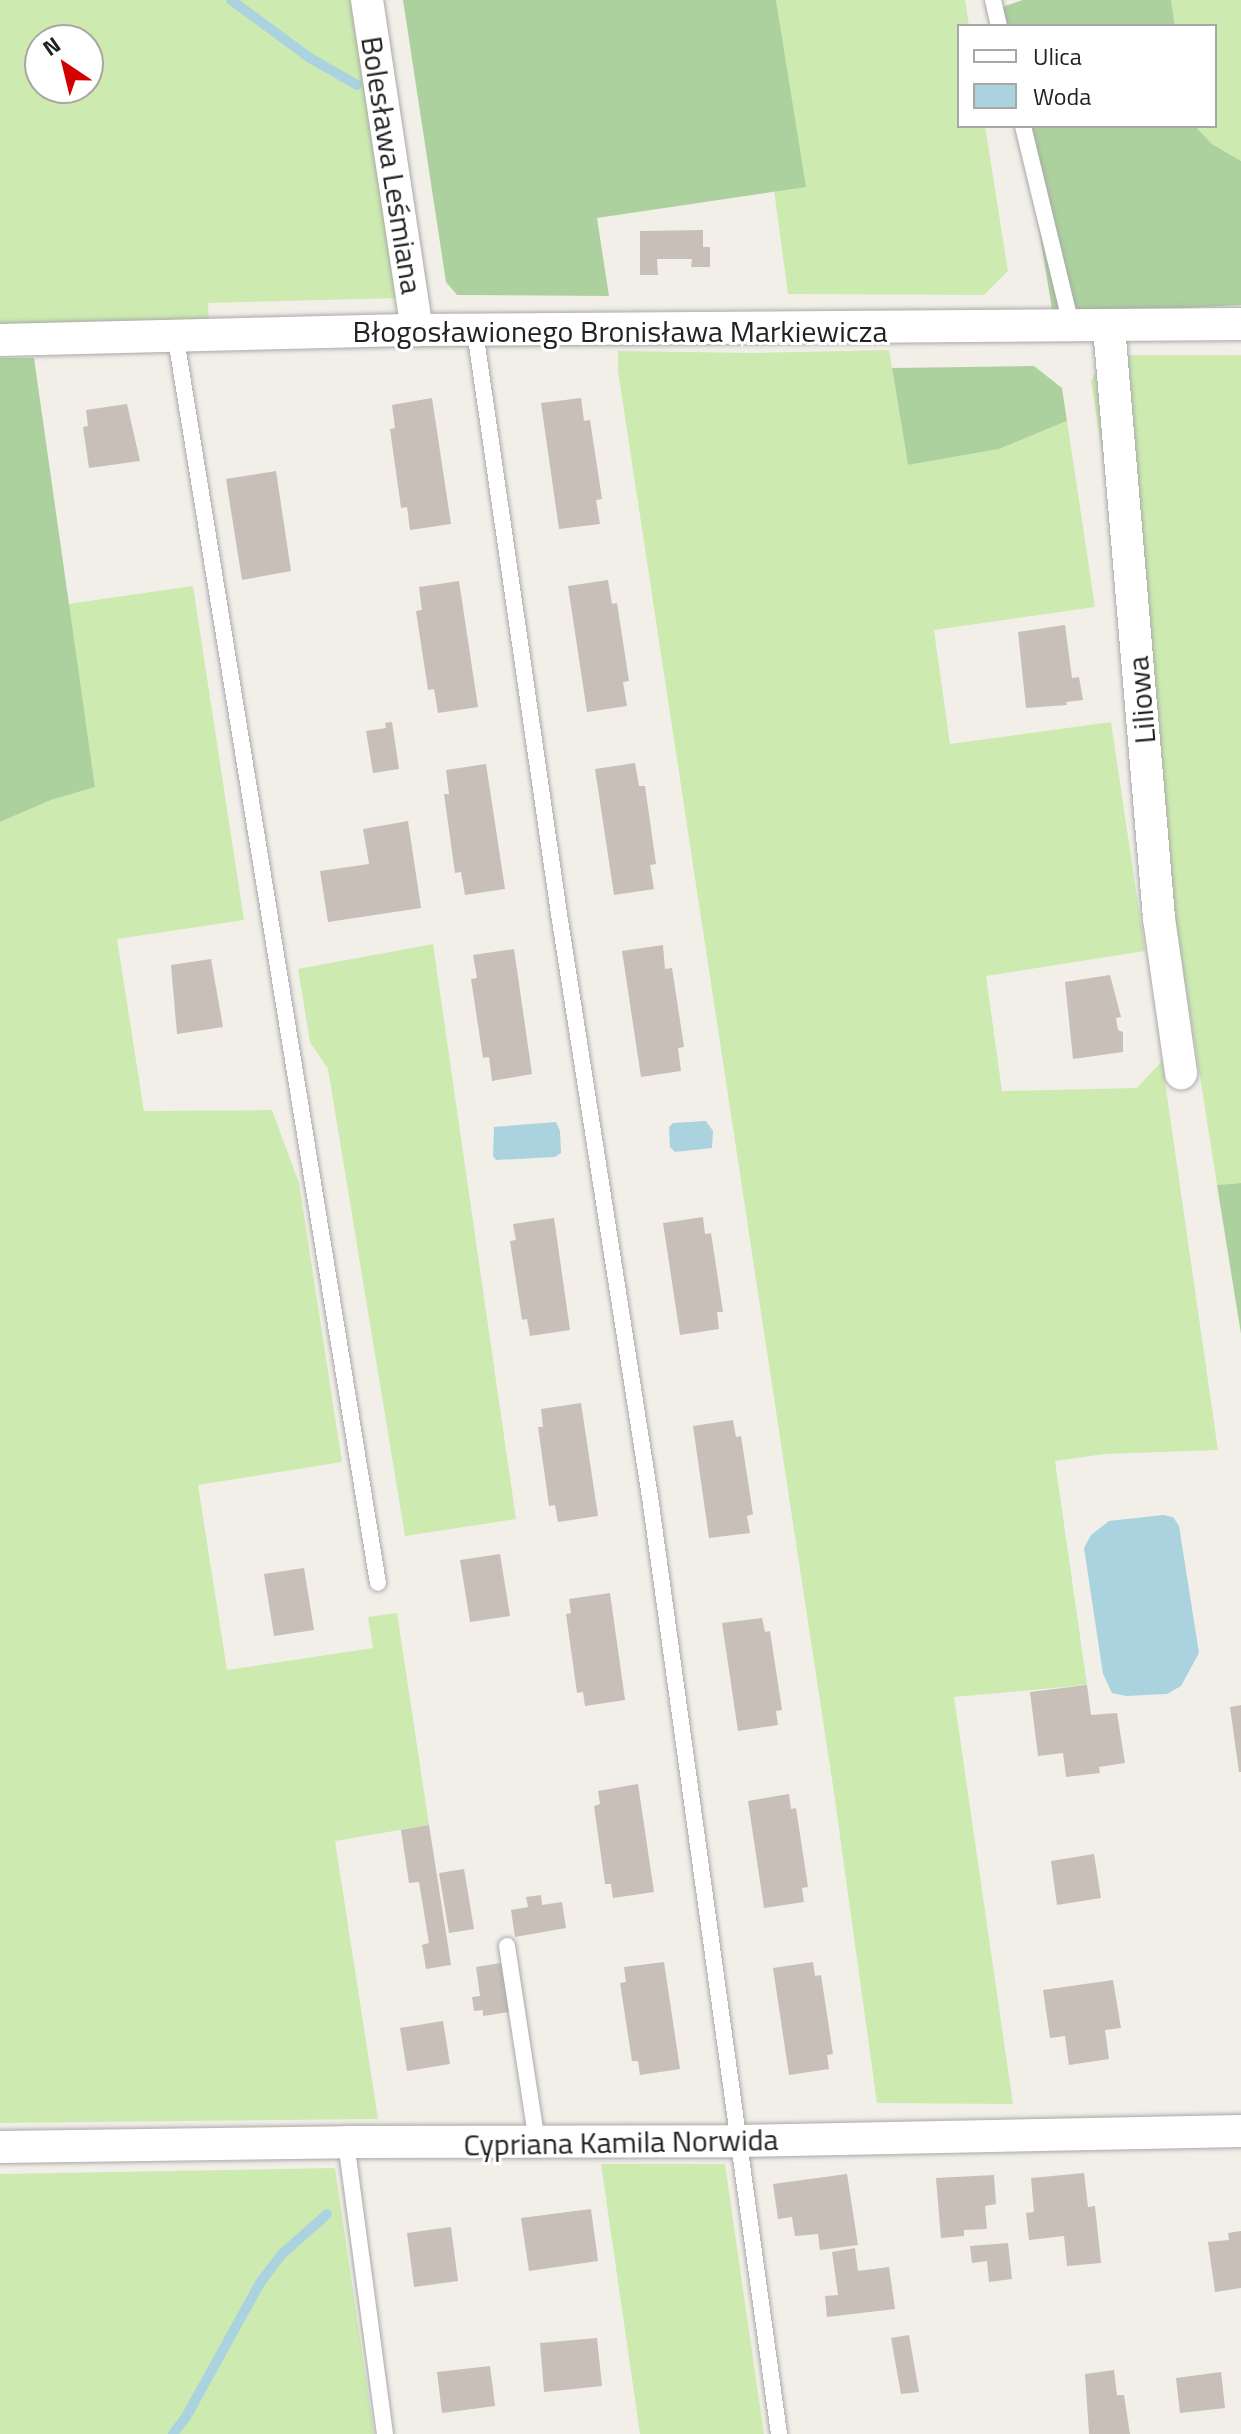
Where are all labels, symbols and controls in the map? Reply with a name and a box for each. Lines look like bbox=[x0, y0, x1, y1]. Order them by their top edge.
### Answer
north arrow bbox=[24, 24, 104, 104]
legend bbox=[957, 24, 1217, 128]
text: N bbox=[35, 28, 67, 64]
street label: Bolesława Leśmiana bbox=[354, 34, 430, 296]
text: Ulica bbox=[1033, 38, 1082, 74]
text: Woda bbox=[1033, 78, 1091, 114]
street label: Błogosławionego Bronisława Markiewicza bbox=[353, 313, 887, 349]
street label: Liliowa bbox=[1119, 655, 1163, 745]
street label: Cypriana Kamila Norwida bbox=[463, 2121, 779, 2163]

